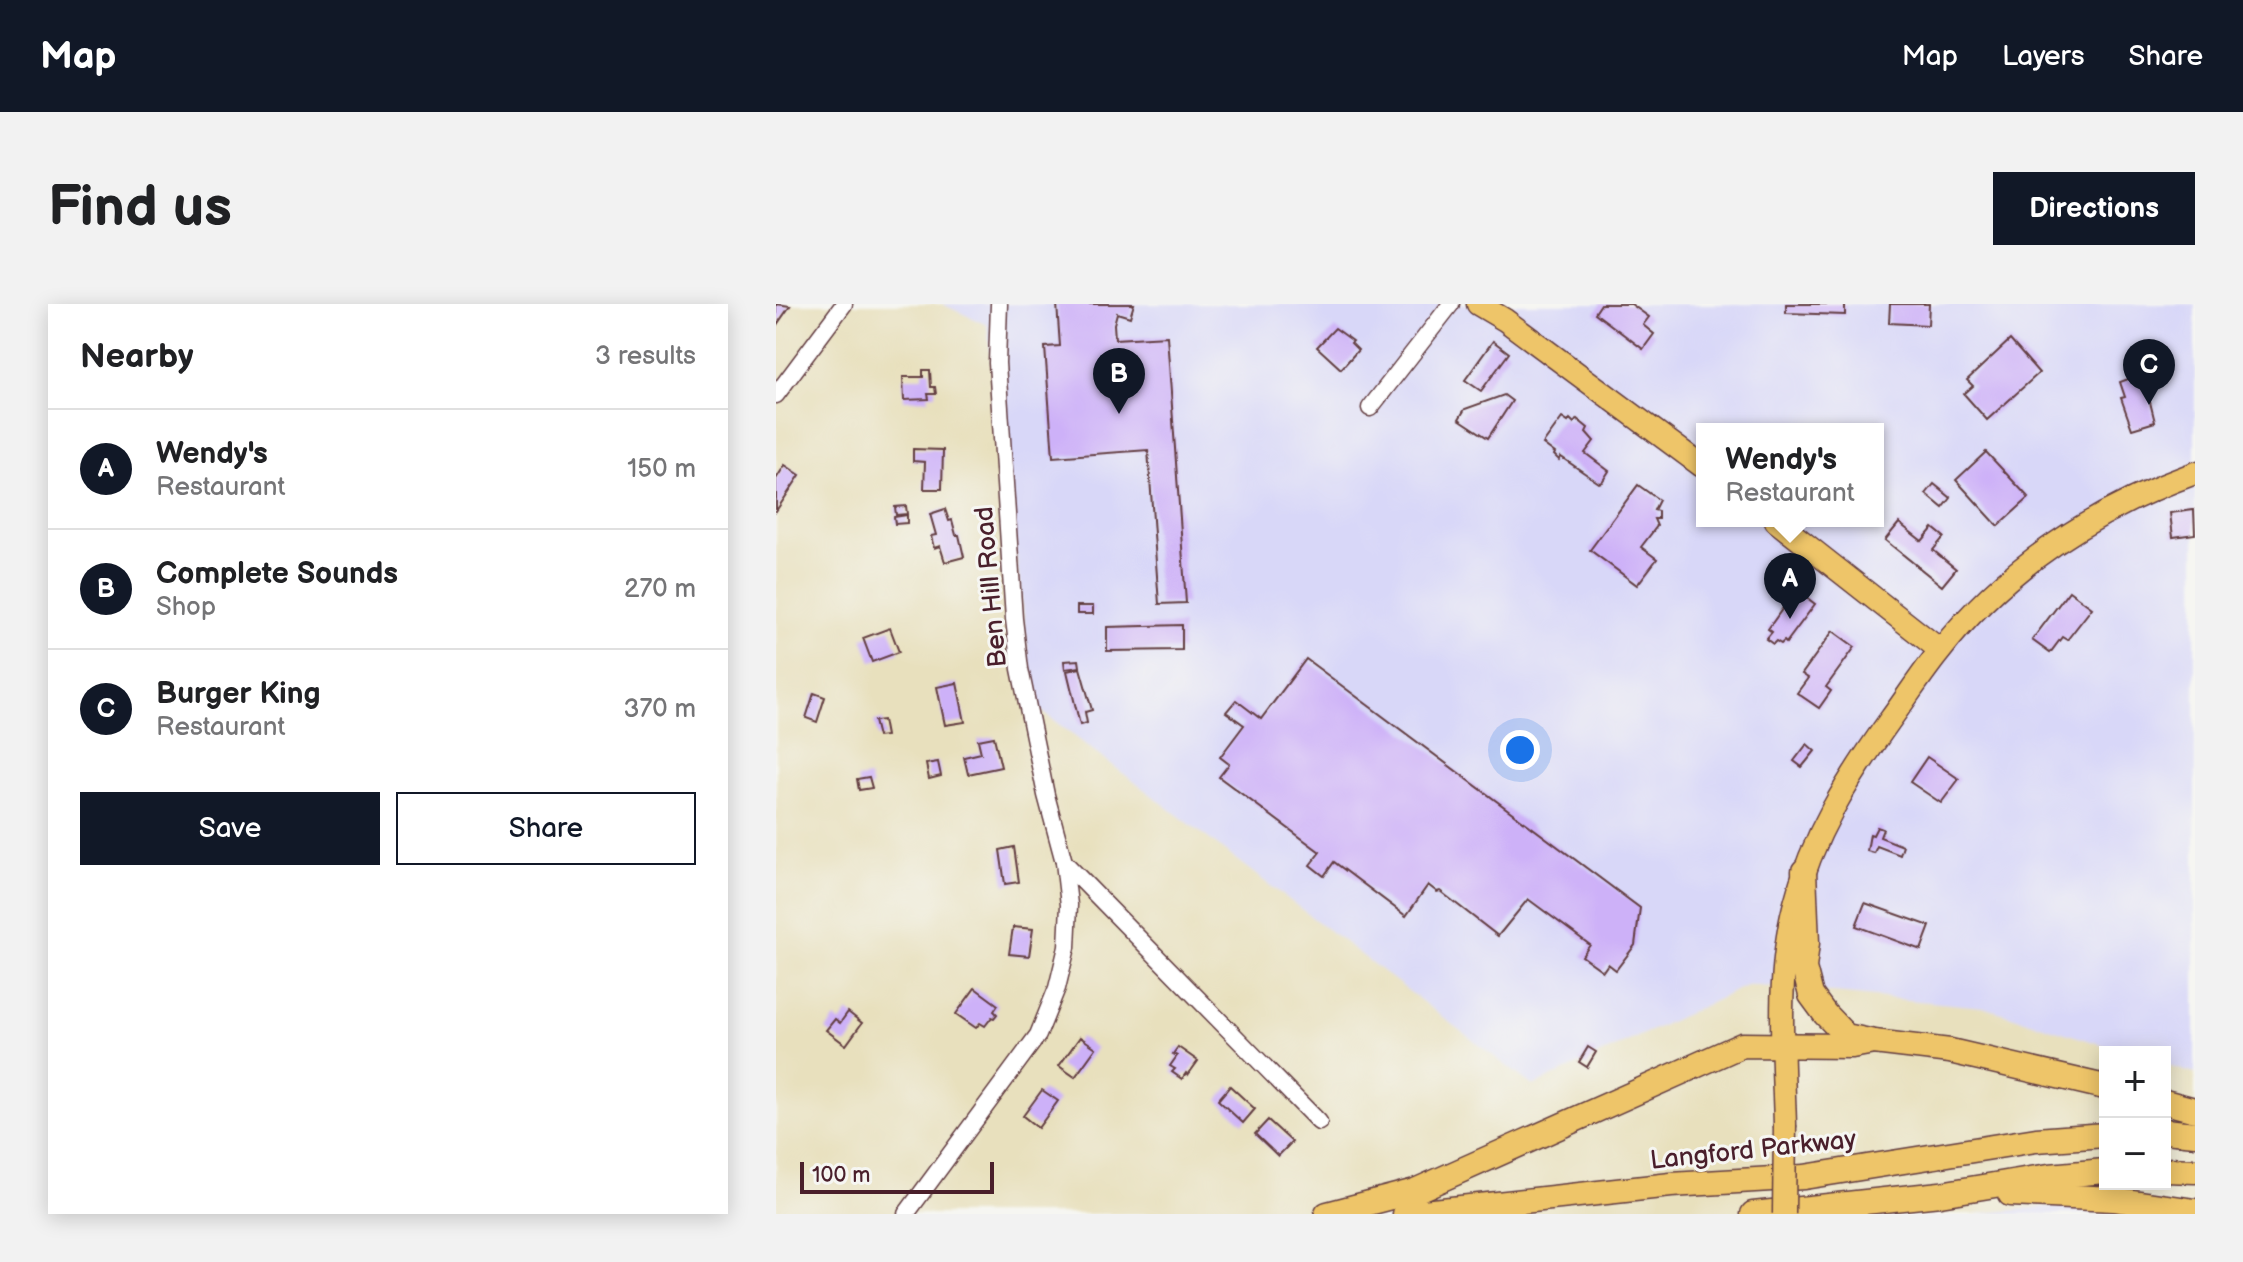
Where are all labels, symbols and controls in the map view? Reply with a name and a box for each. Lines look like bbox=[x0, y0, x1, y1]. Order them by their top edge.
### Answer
text: Map bbox=[40, 34, 116, 79]
text: Map bbox=[1902, 40, 1958, 73]
text: Layers bbox=[2002, 40, 2085, 73]
text: Share bbox=[2129, 40, 2203, 73]
button: Directions bbox=[1993, 172, 2195, 245]
text: Find us bbox=[48, 175, 232, 242]
text: Nearby bbox=[80, 336, 194, 377]
pin: C bbox=[2123, 339, 2175, 405]
text: 3 results bbox=[595, 341, 696, 372]
pin: B bbox=[1093, 348, 1145, 414]
popup bbox=[1696, 423, 1884, 527]
text: Wendy's bbox=[156, 436, 268, 472]
text: Wendy's bbox=[1725, 442, 1837, 478]
text: A bbox=[98, 454, 114, 485]
text: 150 m bbox=[627, 454, 696, 485]
text: Restaurant bbox=[156, 472, 285, 503]
text: Restaurant bbox=[1725, 478, 1855, 509]
street label: Ben Hill Road bbox=[969, 505, 1014, 669]
pin: A bbox=[1764, 553, 1816, 619]
text: Complete Sounds bbox=[156, 556, 398, 592]
text: B bbox=[97, 574, 115, 605]
text: 270 m bbox=[624, 574, 696, 605]
text: Shop bbox=[156, 592, 216, 623]
text: Burger King bbox=[156, 676, 320, 712]
text: C bbox=[97, 694, 115, 725]
text: 370 m bbox=[623, 694, 696, 725]
text: Restaurant bbox=[156, 712, 285, 743]
your location bbox=[1500, 730, 1540, 770]
button: Save bbox=[80, 792, 380, 865]
button: Share bbox=[396, 792, 696, 865]
map controls bbox=[2099, 1046, 2171, 1190]
button: + bbox=[2099, 1046, 2171, 1118]
button: − bbox=[2099, 1118, 2171, 1190]
street label: Langford Parkway bbox=[1649, 1124, 1858, 1177]
scale bar bbox=[800, 1158, 994, 1194]
text: 100 m bbox=[812, 1162, 871, 1189]

